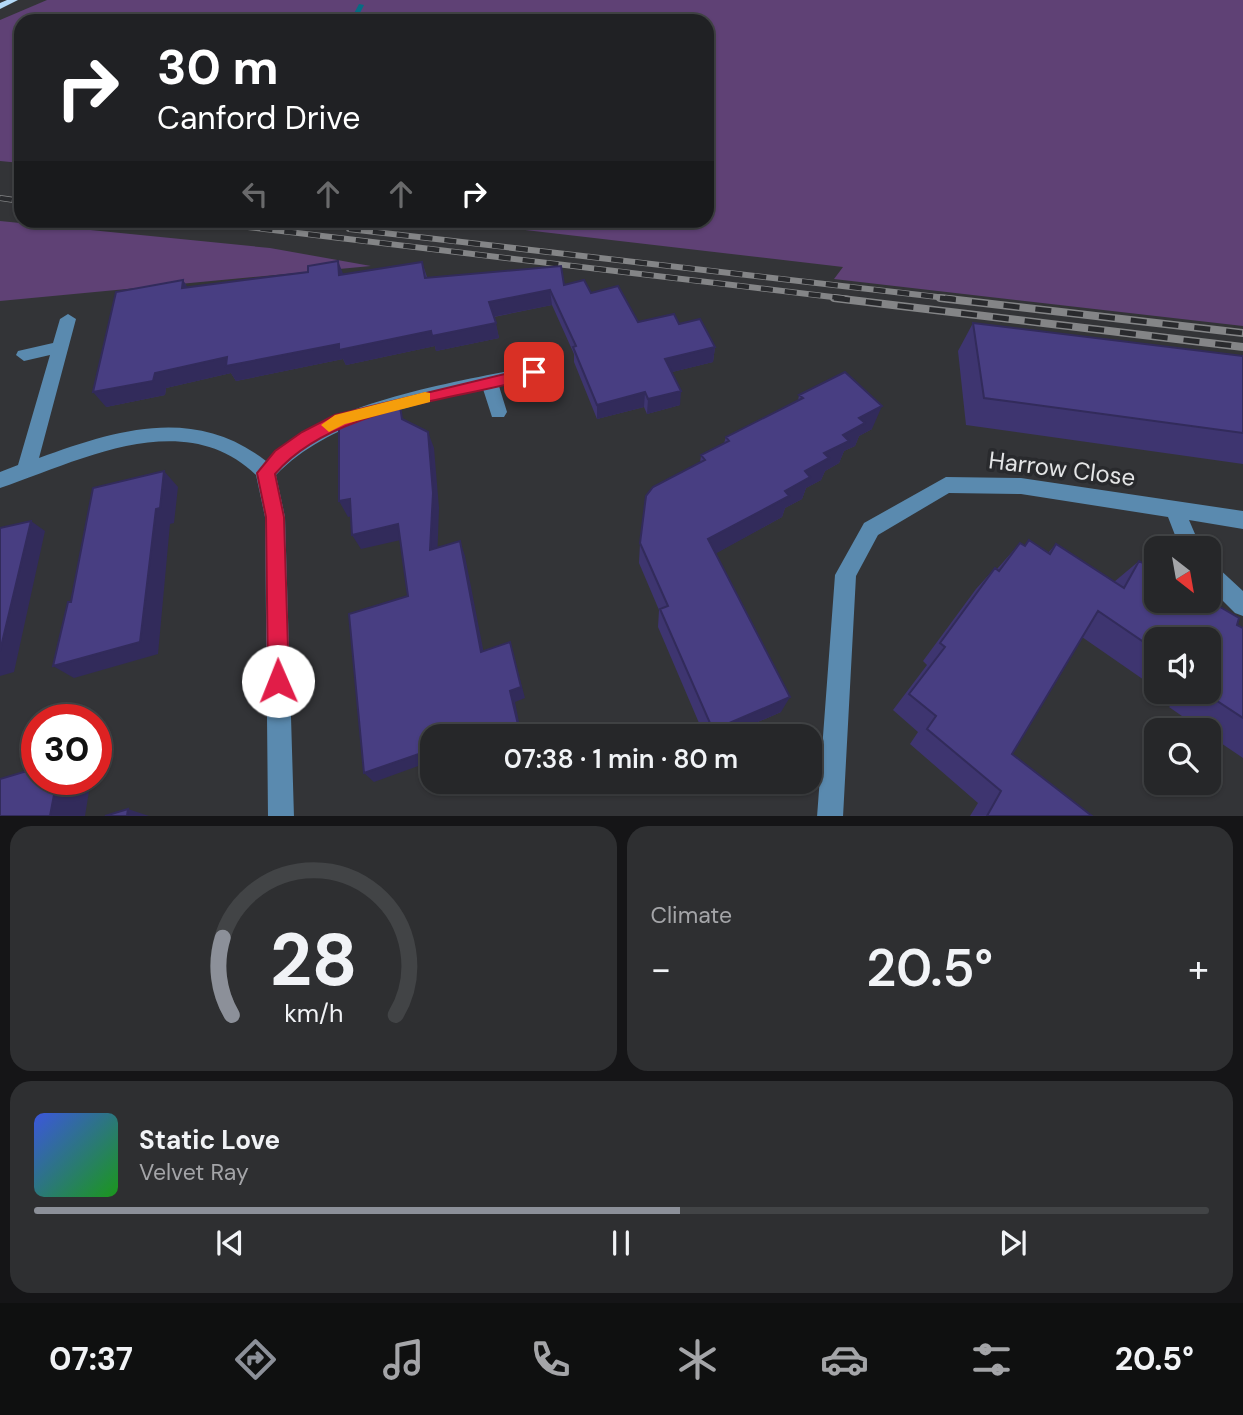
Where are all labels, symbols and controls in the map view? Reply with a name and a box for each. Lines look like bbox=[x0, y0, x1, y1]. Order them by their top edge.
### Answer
text: 30 m bbox=[157, 35, 279, 99]
icon: right bbox=[42, 42, 133, 133]
text: Canford Drive bbox=[157, 97, 361, 139]
icon: left bbox=[236, 175, 274, 213]
icon: ahead bbox=[309, 175, 347, 213]
icon: ahead bbox=[382, 175, 420, 213]
icon: right bbox=[455, 175, 493, 213]
pin bbox=[504, 342, 564, 402]
icon: arrive bbox=[515, 353, 553, 391]
street label: Harrow Close bbox=[987, 444, 1137, 493]
north arrow bbox=[1144, 536, 1222, 612]
map controls bbox=[1144, 536, 1221, 795]
button: sound bbox=[1144, 627, 1221, 704]
position arrow bbox=[241, 644, 315, 718]
speed limit sign: 30 bbox=[21, 704, 112, 795]
button: search bbox=[1144, 718, 1221, 795]
text: 07:38 · 1 min · 80 m bbox=[504, 742, 738, 776]
text: Climate bbox=[651, 900, 732, 930]
text: 28 bbox=[269, 913, 357, 1008]
text: 20.5° bbox=[866, 934, 993, 1002]
text: − bbox=[651, 944, 671, 994]
text: + bbox=[1188, 944, 1209, 994]
text: km/h bbox=[284, 996, 343, 1029]
text: Static Love bbox=[139, 1123, 280, 1157]
text: Velvet Ray bbox=[139, 1157, 249, 1187]
icon: previous bbox=[211, 1224, 249, 1262]
icon: pause bbox=[602, 1224, 640, 1262]
icon: next bbox=[994, 1224, 1032, 1262]
icon: directions bbox=[231, 1335, 280, 1384]
icon: music bbox=[379, 1335, 428, 1384]
icon: phone bbox=[526, 1335, 575, 1384]
icon: climate bbox=[673, 1335, 722, 1384]
icon: car bbox=[820, 1335, 869, 1384]
icon: filters bbox=[967, 1335, 1016, 1384]
text: 07:37 bbox=[49, 1338, 133, 1380]
text: 20.5° bbox=[1115, 1338, 1194, 1380]

